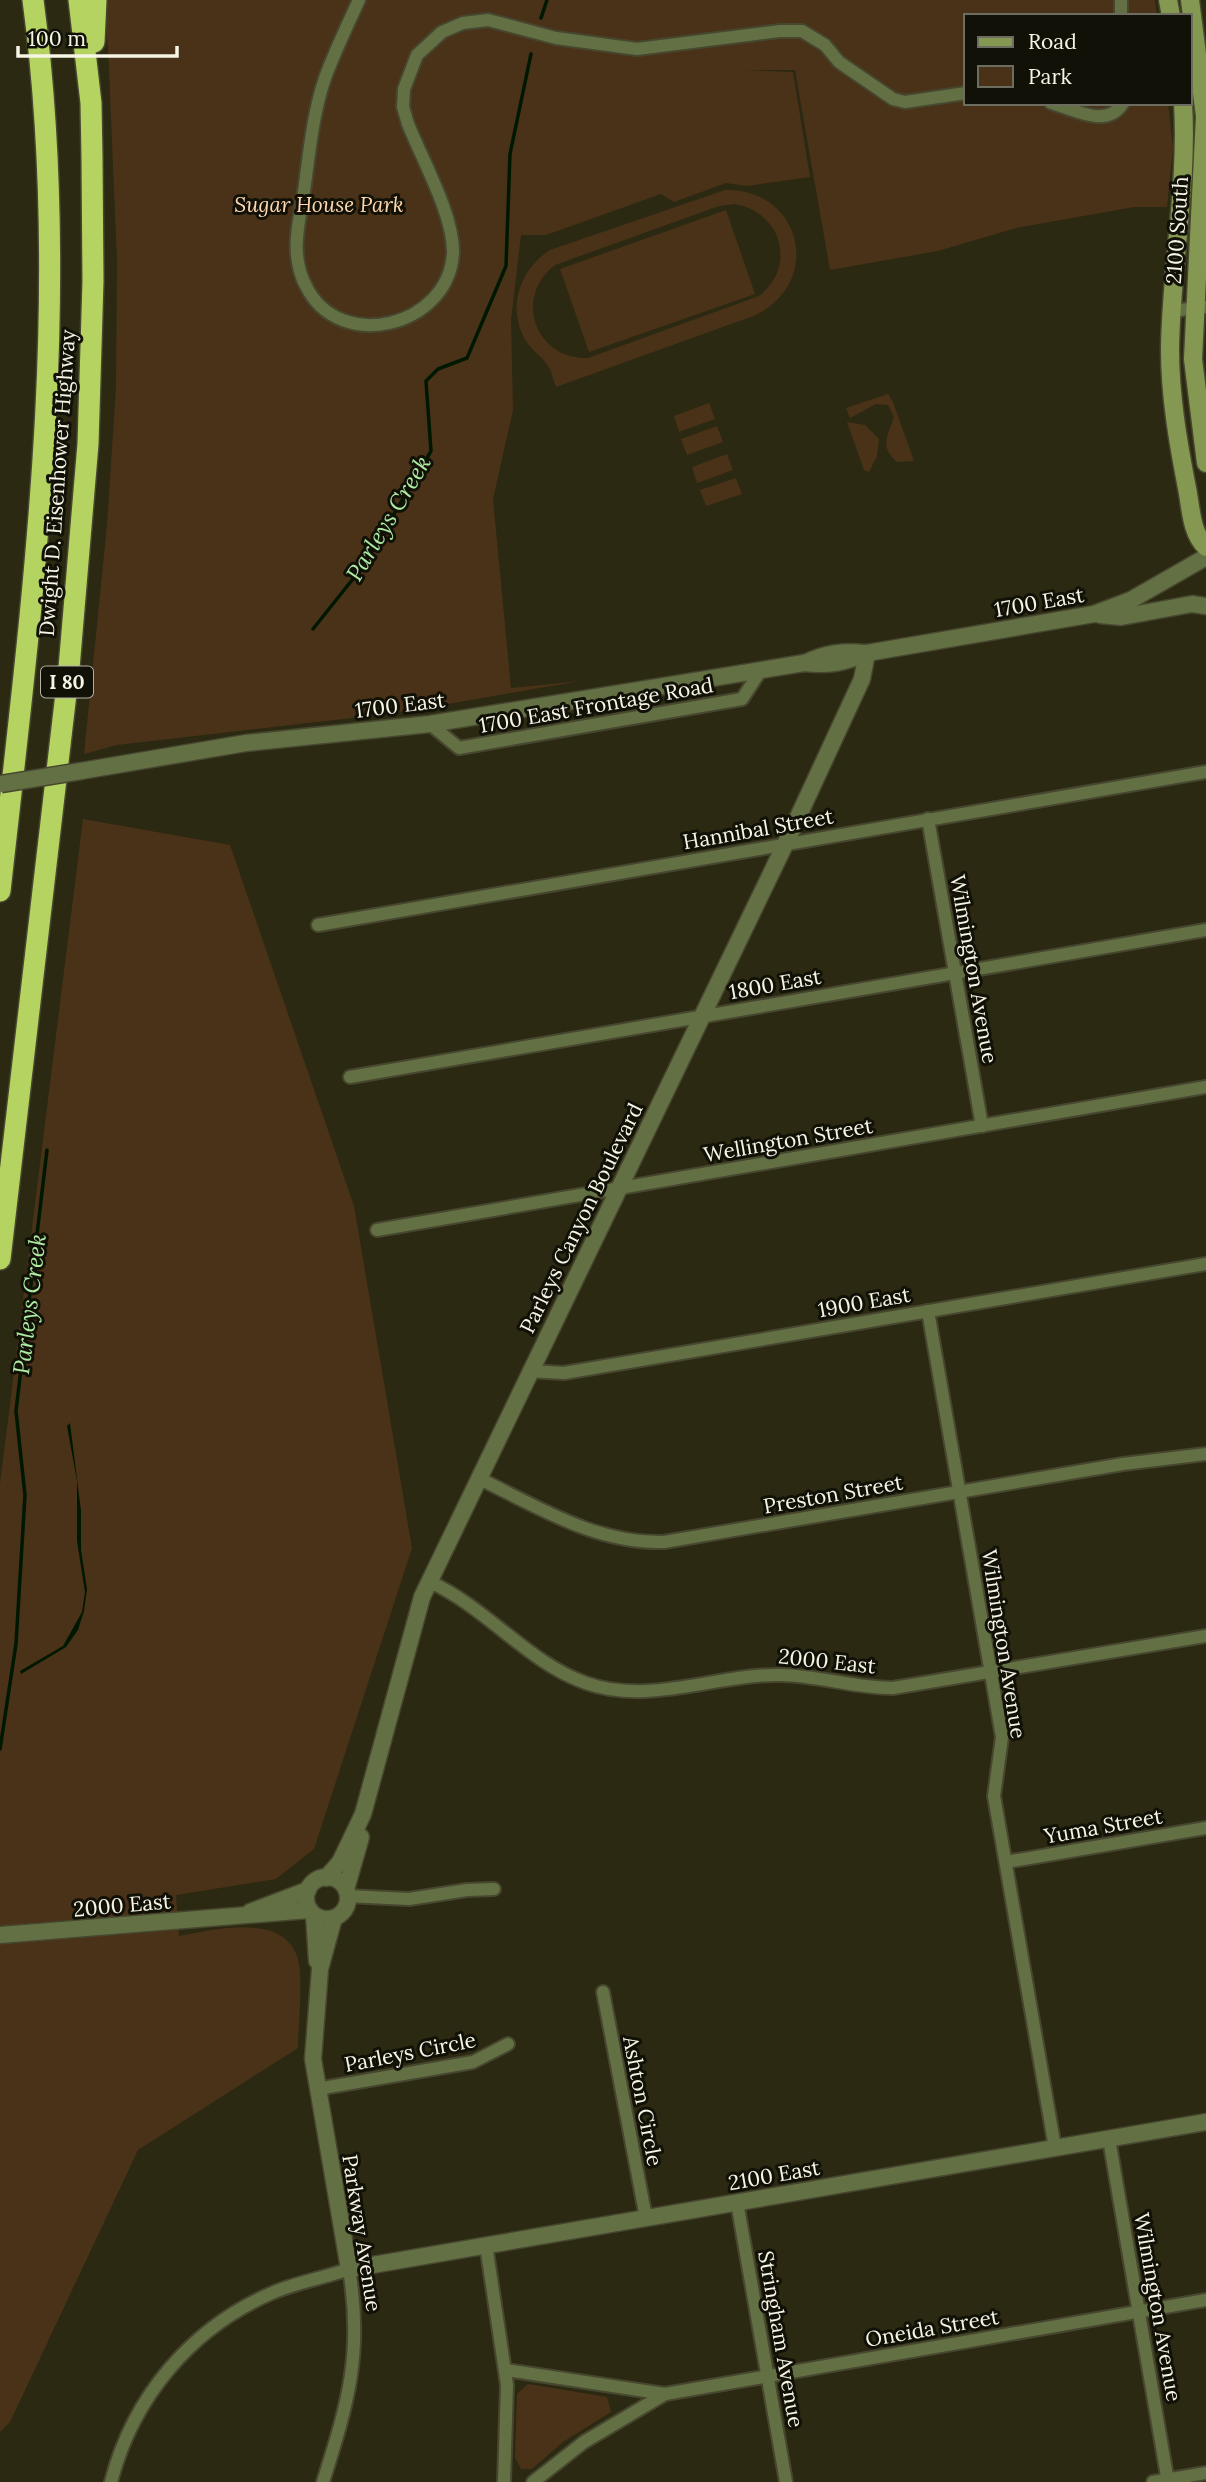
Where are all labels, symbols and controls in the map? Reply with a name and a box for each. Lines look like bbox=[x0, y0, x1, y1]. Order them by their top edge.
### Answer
scale bar bbox=[18, 14, 177, 58]
legend bbox=[964, 14, 1192, 105]
text: 100 m bbox=[28, 25, 86, 52]
text: Road bbox=[1028, 28, 1077, 55]
text: Park bbox=[1028, 63, 1072, 90]
street label: 2100 South bbox=[1160, 175, 1194, 285]
park label: Sugar House Park bbox=[234, 191, 404, 218]
street label: Dwight D. Eisenhower Highway bbox=[33, 329, 81, 637]
water label: Parleys Creek bbox=[339, 450, 437, 586]
street label: 1700 East bbox=[992, 581, 1087, 623]
road number: I 80 bbox=[41, 666, 93, 698]
street label: 1700 East Frontage Road bbox=[477, 671, 715, 739]
street label: 1700 East bbox=[353, 686, 448, 724]
street label: Hannibal Street bbox=[681, 802, 836, 856]
street label: Wilmington Avenue bbox=[944, 873, 1004, 1065]
street label: 1800 East bbox=[727, 962, 824, 1005]
street label: Parleys Canyon Boulevard bbox=[513, 1098, 649, 1338]
street label: Wellington Street bbox=[701, 1112, 876, 1168]
water label: Parleys Creek bbox=[6, 1232, 52, 1376]
street label: 1900 East bbox=[816, 1280, 913, 1323]
street label: Preston Street bbox=[761, 1468, 906, 1520]
street label: Wilmington Avenue bbox=[976, 1547, 1032, 1741]
street label: 2000 East bbox=[777, 1642, 878, 1680]
street label: Yuma Street bbox=[1041, 1802, 1165, 1850]
street label: 2000 East bbox=[72, 1887, 173, 1923]
street label: Parleys Circle bbox=[342, 2026, 478, 2078]
street label: Ashton Circle bbox=[617, 2033, 669, 2168]
street label: Parkway Avenue bbox=[336, 2152, 388, 2314]
street label: 2100 East bbox=[726, 2154, 823, 2196]
street label: Wilmington Avenue bbox=[1128, 2211, 1188, 2403]
street label: Stringham Avenue bbox=[752, 2249, 810, 2429]
street label: Oneida Street bbox=[863, 2303, 1002, 2353]

